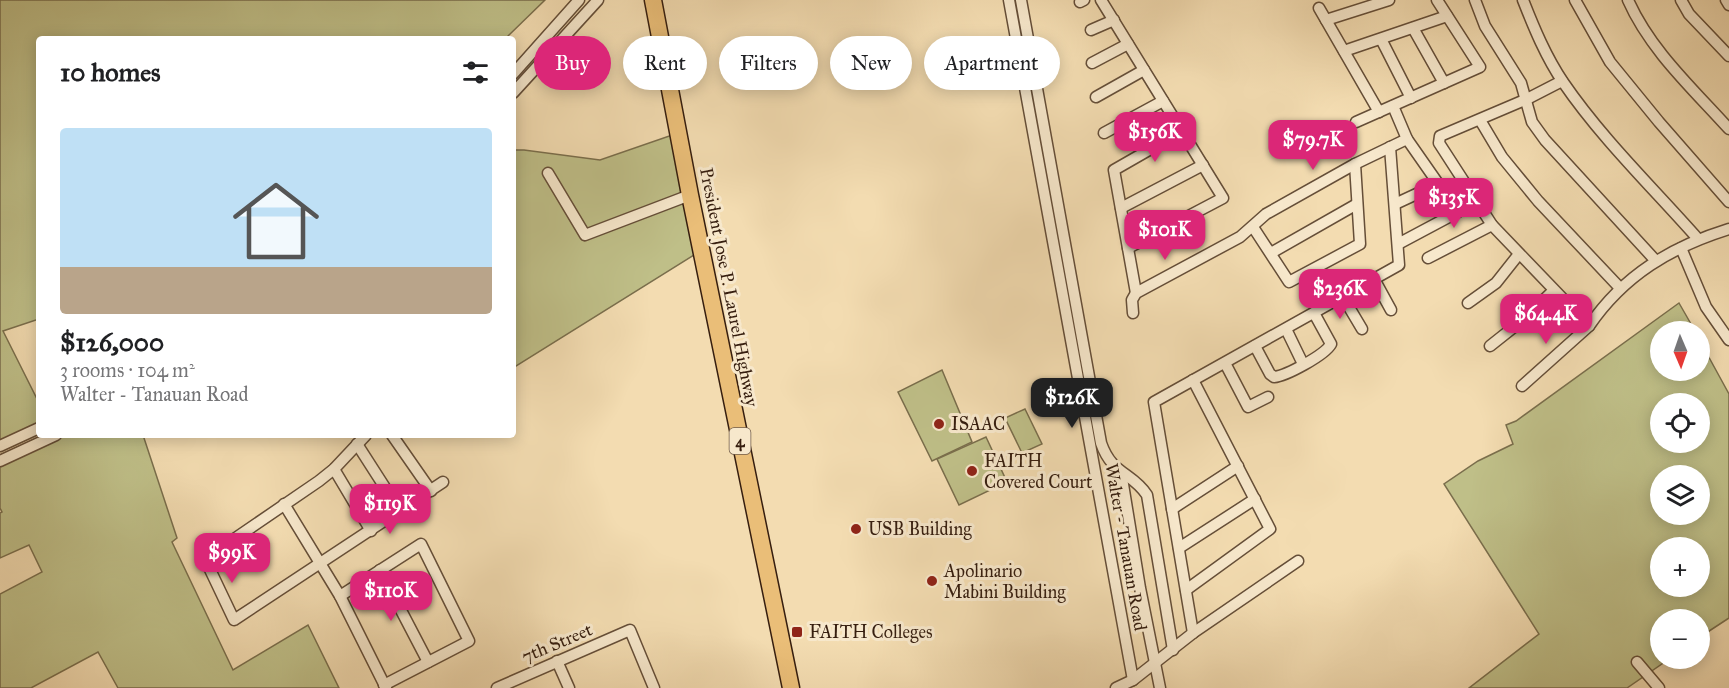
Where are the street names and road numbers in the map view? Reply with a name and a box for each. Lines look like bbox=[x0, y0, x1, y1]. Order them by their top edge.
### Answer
street label: President Jose P. Laurel Highway bbox=[694, 166, 763, 409]
road number: 4 bbox=[730, 428, 750, 454]
street label: Walter - Tanauan Road bbox=[1100, 462, 1152, 632]
street label: 7th Street bbox=[518, 618, 596, 668]

